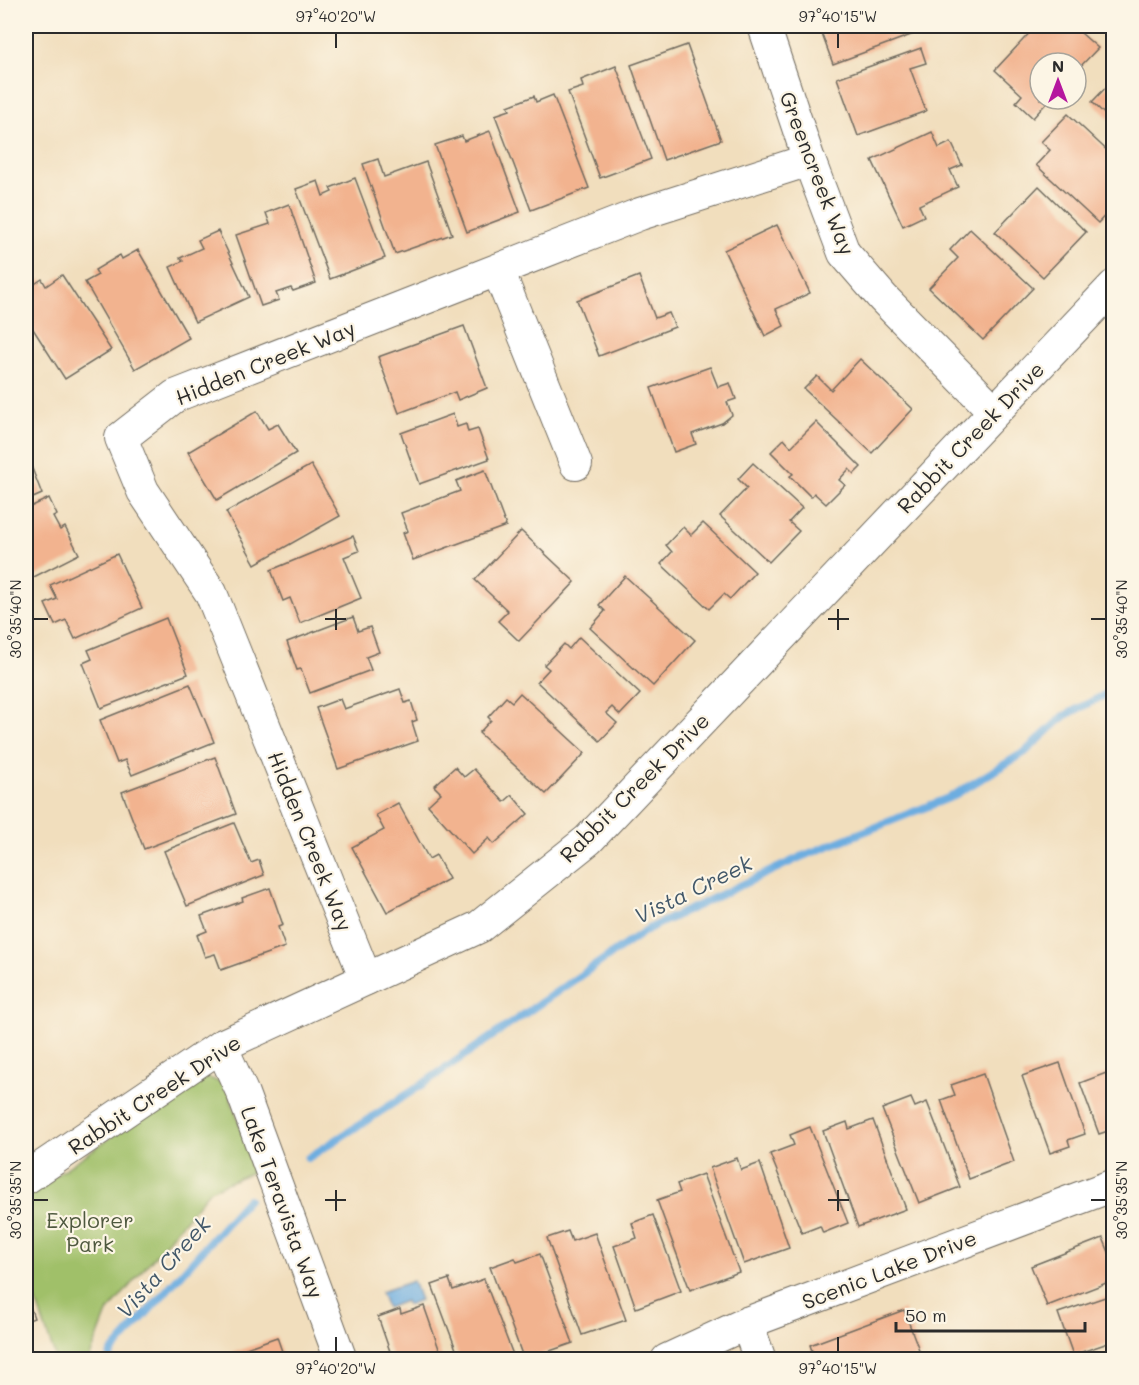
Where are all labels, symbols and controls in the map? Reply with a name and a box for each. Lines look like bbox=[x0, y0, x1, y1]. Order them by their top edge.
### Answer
text: 97°40'20"W bbox=[296, 6, 376, 26]
text: 97°40'15"W bbox=[799, 6, 877, 26]
north arrow bbox=[1028, 51, 1088, 111]
text: N bbox=[1052, 55, 1064, 76]
street label: Greencreek Way bbox=[774, 87, 862, 259]
street label: Hidden Creek Way bbox=[171, 314, 359, 410]
street label: Rabbit Creek Drive bbox=[891, 355, 1049, 519]
text: 30°35'40"N bbox=[5, 579, 25, 659]
text: 30°35'40"N bbox=[1111, 579, 1131, 659]
street label: Rabbit Creek Drive bbox=[554, 707, 714, 867]
street label: Hidden Creek Way bbox=[263, 747, 359, 935]
water label: Vista Creek bbox=[629, 847, 758, 930]
street label: Rabbit Creek Drive bbox=[63, 1028, 245, 1160]
street label: Lake Teravista Way bbox=[236, 1102, 330, 1302]
text: 30°35'35"N bbox=[5, 1161, 25, 1239]
text: 30°35'35"N bbox=[1111, 1161, 1131, 1239]
park label: Explorer Park bbox=[46, 1206, 134, 1257]
water label: Vista Creek bbox=[109, 1209, 218, 1324]
street label: Scenic Lake Drive bbox=[798, 1223, 980, 1315]
scale bar bbox=[896, 1295, 1085, 1333]
text: 50 m bbox=[905, 1303, 947, 1327]
text: 97°40'20"W bbox=[296, 1358, 376, 1378]
text: 97°40'15"W bbox=[799, 1358, 877, 1378]

